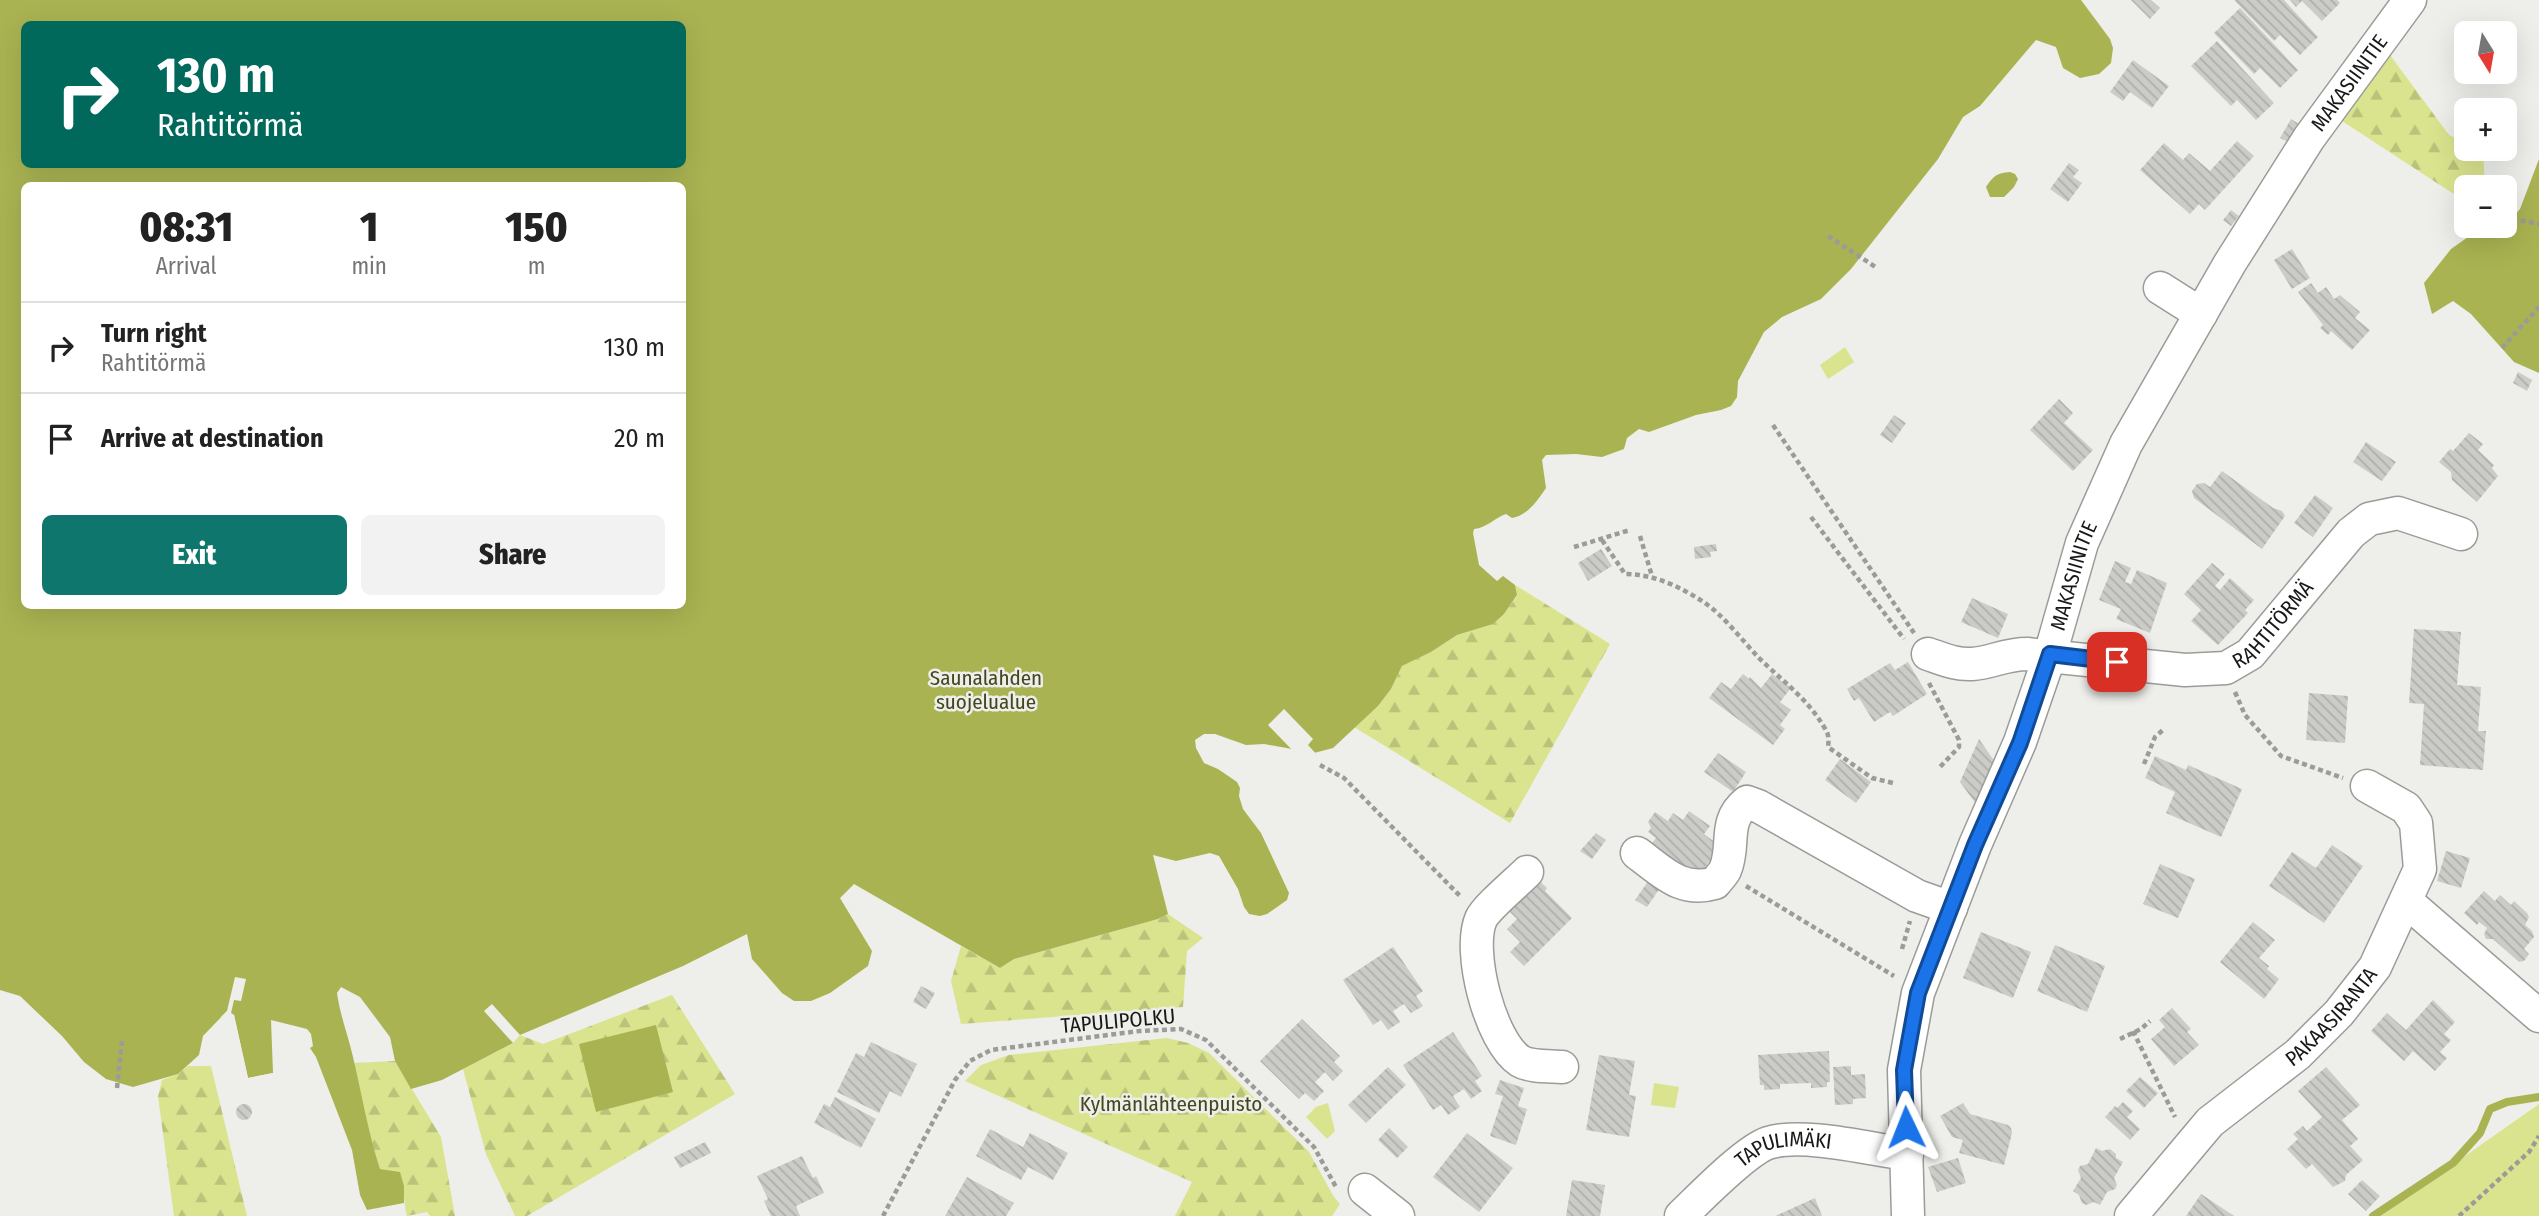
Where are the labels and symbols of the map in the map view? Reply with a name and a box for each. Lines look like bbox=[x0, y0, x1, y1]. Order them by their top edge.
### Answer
north arrow bbox=[2454, 21, 2516, 84]
street label: MAKASIINITIE bbox=[2305, 30, 2393, 136]
street label: MAKASIINITIE bbox=[2045, 517, 2103, 633]
street label: RAHTITÖRMÄ bbox=[2228, 575, 2319, 674]
pin bbox=[2087, 632, 2147, 692]
park label: Saunalahden suojelualue bbox=[930, 665, 1042, 715]
street label: PAKAASIRANTA bbox=[2280, 962, 2383, 1072]
street label: TAPULIPOLKU bbox=[1060, 1003, 1176, 1039]
position arrow bbox=[1869, 1090, 1943, 1164]
park label: Kylmänlähteenpuisto bbox=[1080, 1091, 1262, 1117]
street label: TAPULIMÄKI bbox=[1730, 1126, 1833, 1173]

